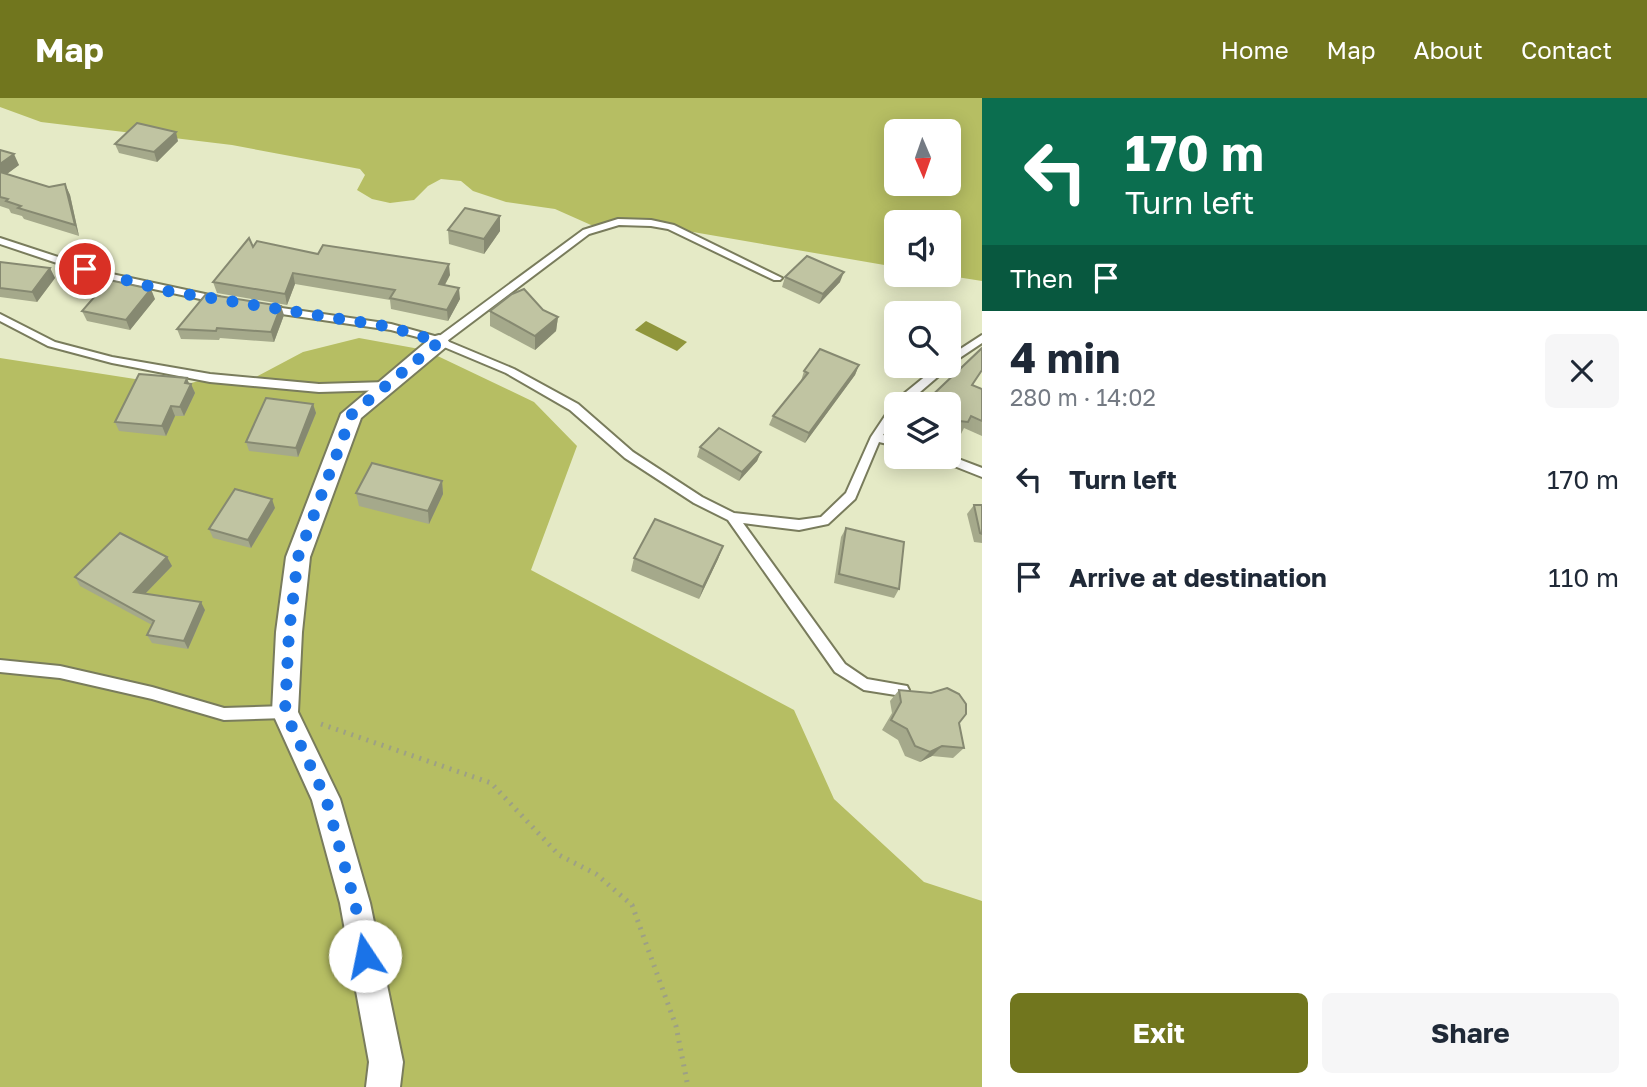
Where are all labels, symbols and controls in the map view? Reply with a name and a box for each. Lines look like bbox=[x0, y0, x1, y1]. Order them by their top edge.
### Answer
text: Map bbox=[35, 30, 104, 69]
text: Home bbox=[1221, 35, 1289, 64]
text: Map bbox=[1327, 35, 1376, 64]
text: About bbox=[1414, 35, 1483, 64]
text: Contact bbox=[1521, 35, 1612, 64]
north arrow bbox=[884, 119, 961, 196]
map controls bbox=[884, 119, 961, 469]
text: 170 m bbox=[1125, 123, 1264, 182]
icon: left bbox=[1010, 126, 1101, 217]
text: Turn left bbox=[1125, 183, 1254, 221]
button: sound bbox=[884, 210, 961, 287]
pin bbox=[55, 239, 115, 299]
icon: arrive bbox=[66, 250, 104, 288]
icon: arrive bbox=[1087, 259, 1125, 297]
text: Then bbox=[1010, 263, 1073, 294]
button: search bbox=[884, 301, 961, 378]
text: 4 min bbox=[1010, 332, 1120, 382]
button: close bbox=[1545, 334, 1619, 408]
text: 280 m · 14:02 bbox=[1010, 383, 1156, 411]
button: layers bbox=[884, 392, 961, 469]
icon: left bbox=[1010, 460, 1048, 498]
text: Turn left bbox=[1069, 464, 1177, 495]
text: 170 m bbox=[1547, 464, 1619, 495]
icon: arrive bbox=[1010, 558, 1048, 596]
text: Arrive at destination bbox=[1069, 562, 1327, 593]
text: 110 m bbox=[1548, 562, 1619, 593]
position arrow bbox=[328, 919, 402, 993]
button: Exit bbox=[1010, 993, 1308, 1073]
button: Share bbox=[1322, 993, 1619, 1073]

